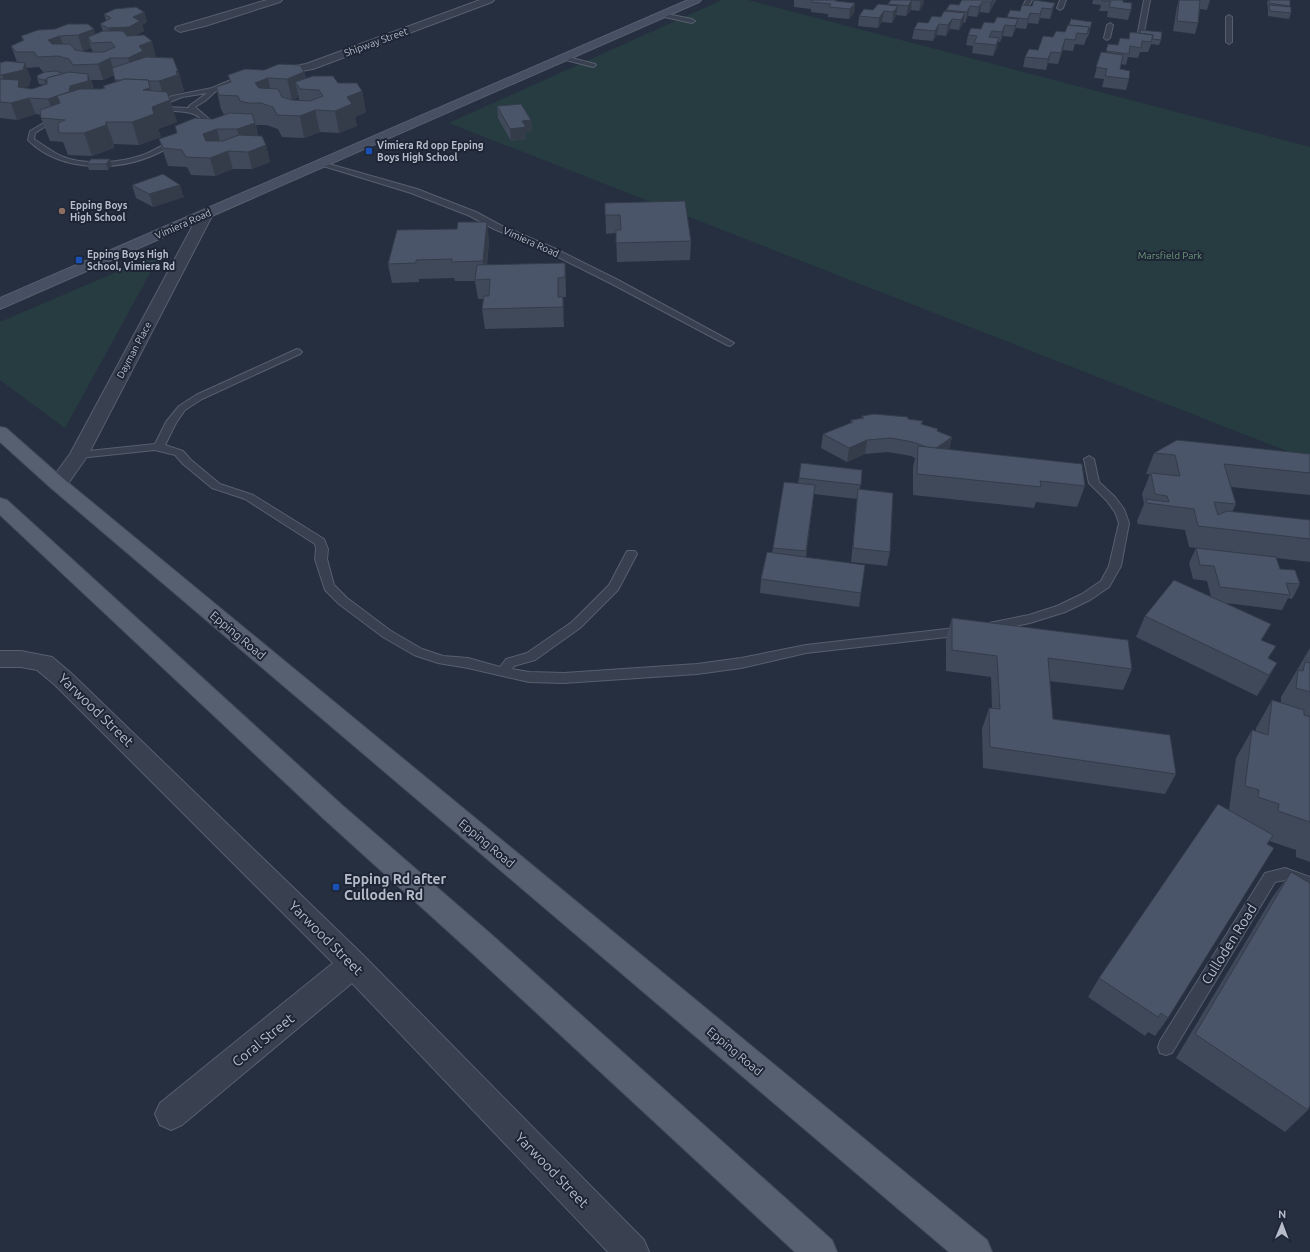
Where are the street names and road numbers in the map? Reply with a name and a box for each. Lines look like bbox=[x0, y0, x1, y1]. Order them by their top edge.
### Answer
street label: Shipway Street bbox=[343, 25, 409, 59]
street label: Vimiera Road bbox=[153, 207, 213, 241]
street label: Vimiera Road bbox=[501, 225, 561, 259]
street label: Dayman Place bbox=[114, 320, 154, 380]
street label: Epping Road bbox=[208, 608, 268, 662]
street label: Yarwood Street bbox=[55, 670, 137, 750]
street label: Epping Road bbox=[457, 816, 517, 870]
street label: Yarwood Street bbox=[286, 898, 367, 979]
street label: Culloden Road bbox=[1198, 901, 1260, 987]
street label: Coral Street bbox=[229, 1010, 298, 1070]
street label: Epping Road bbox=[705, 1024, 765, 1078]
street label: Yarwood Street bbox=[512, 1129, 592, 1211]

